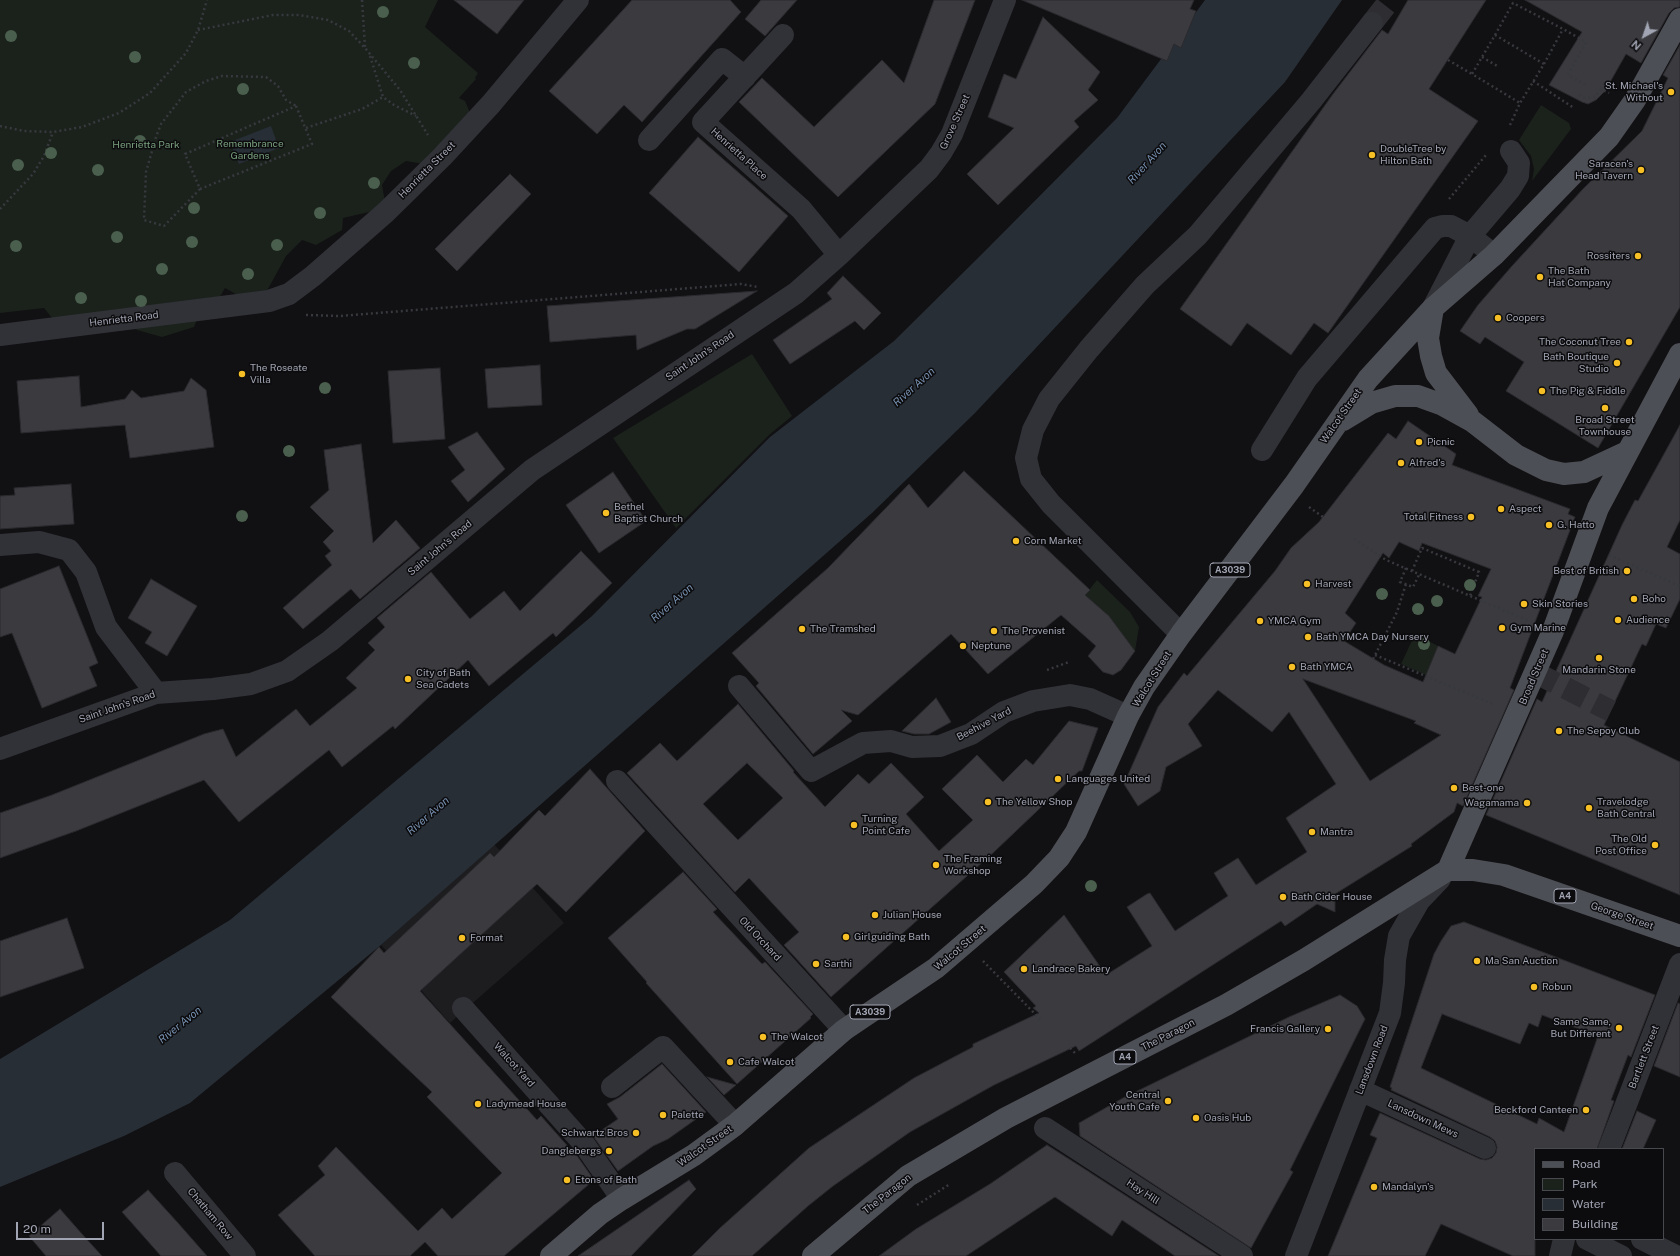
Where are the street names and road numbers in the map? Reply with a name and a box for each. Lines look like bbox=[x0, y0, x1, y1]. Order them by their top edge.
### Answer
street label: Grove Street bbox=[938, 93, 972, 151]
street label: Henrietta Place bbox=[708, 125, 770, 183]
street label: Henrietta Street bbox=[396, 139, 458, 201]
street label: Henrietta Road bbox=[89, 309, 159, 329]
street label: Saint John's Road bbox=[663, 329, 737, 383]
street label: Walcot Street bbox=[1318, 386, 1364, 446]
street label: Saint John's Road bbox=[405, 518, 475, 578]
road number: A3039 bbox=[1210, 563, 1250, 577]
street label: Broad Street bbox=[1517, 647, 1551, 707]
street label: Walcot Street bbox=[1130, 649, 1174, 709]
street label: Saint John's Road bbox=[77, 688, 157, 726]
street label: Beehive Yard bbox=[955, 705, 1013, 743]
road number: A4 bbox=[1554, 889, 1576, 903]
street label: George Street bbox=[1589, 900, 1655, 932]
street label: Old Orchard bbox=[737, 914, 783, 964]
street label: Walcot Street bbox=[932, 923, 988, 973]
road number: A3039 bbox=[850, 1005, 890, 1019]
street label: The Paragon bbox=[1139, 1016, 1197, 1054]
street label: Lansdown Road bbox=[1353, 1024, 1391, 1096]
street label: Bartlett Street bbox=[1626, 1024, 1662, 1090]
street label: Walcot Yard bbox=[491, 1040, 537, 1090]
road number: A4 bbox=[1114, 1050, 1136, 1064]
street label: Lansdown Mews bbox=[1386, 1097, 1460, 1141]
street label: Walcot Street bbox=[675, 1123, 735, 1169]
street label: The Paragon bbox=[860, 1171, 914, 1217]
street label: Hay Hill bbox=[1124, 1177, 1162, 1207]
street label: Chatham Row bbox=[185, 1186, 235, 1242]

